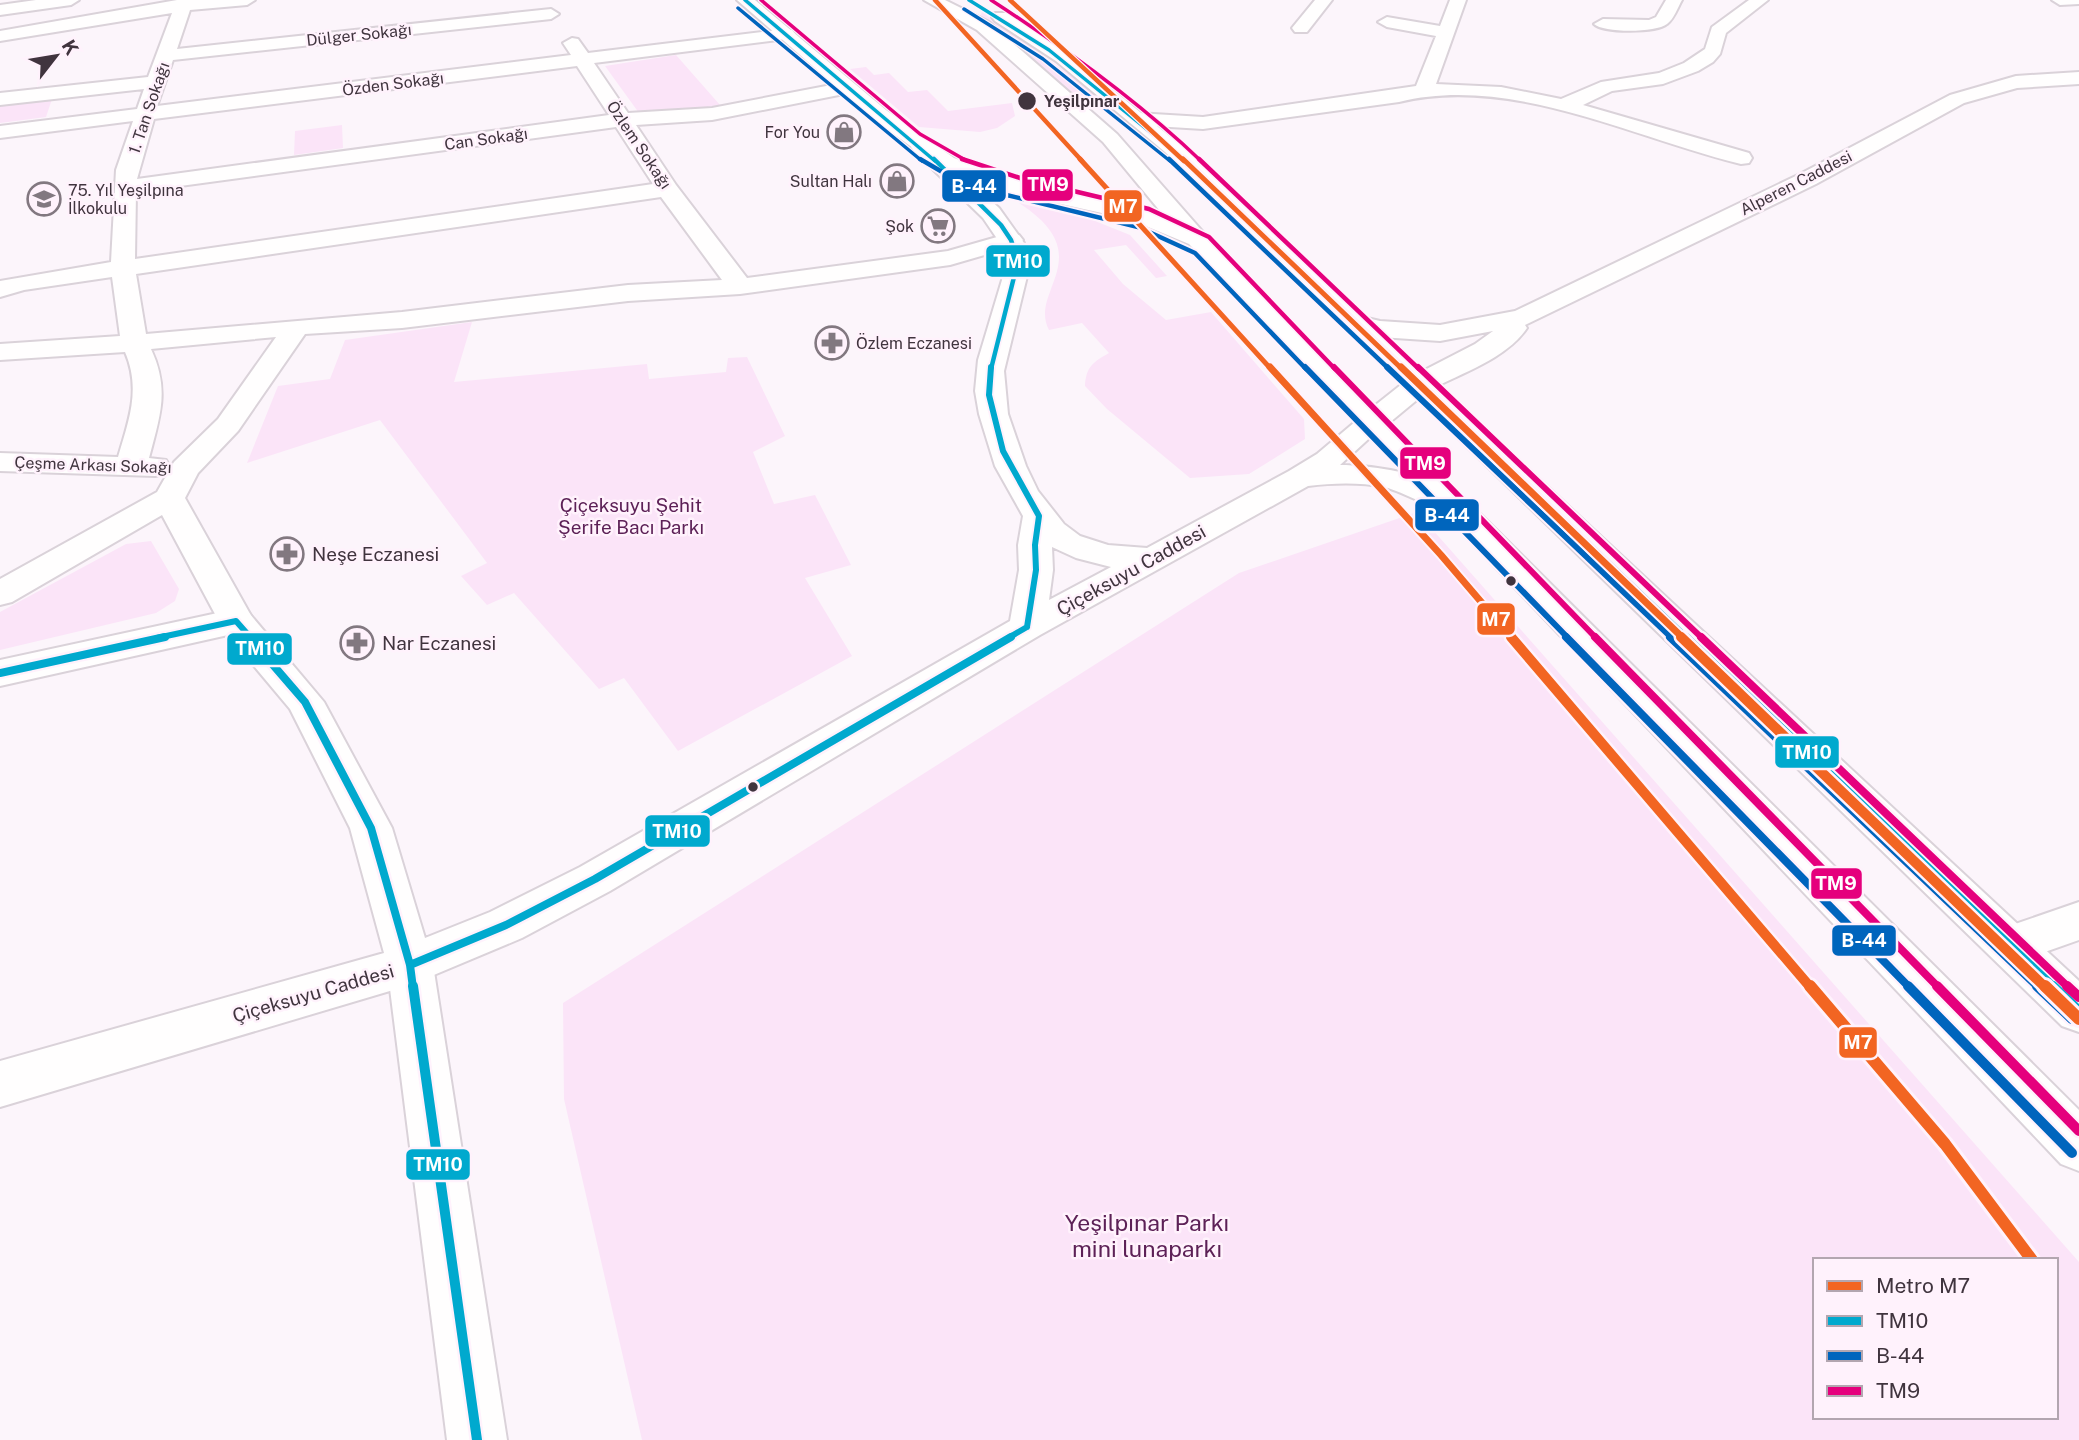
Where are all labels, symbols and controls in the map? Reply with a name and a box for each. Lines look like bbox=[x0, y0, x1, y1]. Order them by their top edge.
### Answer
street label: Dülger Sokağı bbox=[305, 20, 413, 50]
north arrow bbox=[21, 21, 91, 91]
text: K bbox=[58, 36, 84, 59]
street label: 1. Tan Sokağı bbox=[124, 60, 174, 156]
street label: Özden Sokağı bbox=[341, 67, 445, 100]
marker: Yeşilpınar bbox=[1016, 90, 1038, 112]
place label: Yeşilpınar bbox=[1044, 92, 1120, 111]
street label: Özlem Sokağı bbox=[603, 97, 676, 193]
shop icon: For You bbox=[825, 113, 863, 151]
place label: For You bbox=[765, 123, 820, 142]
street label: Can Sokağı bbox=[443, 124, 529, 154]
street label: Alperen Caddesi bbox=[1737, 147, 1855, 219]
shop icon: Sultan Halı bbox=[878, 162, 916, 200]
line badge: TM9 bbox=[1021, 168, 1074, 202]
line badge: B-44 bbox=[941, 169, 1007, 203]
place label: Sultan Halı bbox=[790, 172, 872, 191]
text: TM9 bbox=[1027, 173, 1069, 195]
text: B-44 bbox=[951, 175, 997, 197]
school or university icon: 75. Yıl Yeşilpına İlkokulu bbox=[25, 180, 63, 218]
place label: 75. Yıl Yeşilpına İlkokulu bbox=[68, 181, 184, 218]
line badge: M7 bbox=[1103, 189, 1143, 223]
text: M7 bbox=[1108, 195, 1138, 217]
supermarket icon: Şok bbox=[919, 207, 957, 245]
place label: Şok bbox=[885, 217, 914, 236]
line badge: TM10 bbox=[985, 244, 1051, 278]
text: TM10 bbox=[993, 250, 1043, 272]
pharmacy icon: Özlem Eczanesi bbox=[813, 324, 851, 362]
place label: Özlem Eczanesi bbox=[856, 333, 972, 353]
line badge: TM9 bbox=[1399, 446, 1452, 480]
text: TM9 bbox=[1404, 452, 1446, 474]
street label: Çeşme Arkası Sokağı bbox=[14, 453, 172, 477]
park label: Çiçeksuyu Şehit Şerife Bacı Parkı bbox=[558, 494, 704, 538]
line badge: B-44 bbox=[1414, 498, 1480, 532]
text: B-44 bbox=[1424, 504, 1470, 526]
street label: Çiçeksuyu Caddesi bbox=[1053, 520, 1209, 620]
pharmacy icon: Neşe Eczanesi bbox=[268, 535, 306, 573]
place label: Neşe Eczanesi bbox=[312, 543, 439, 565]
unlabelled marker bbox=[1504, 574, 1518, 588]
line badge: M7 bbox=[1476, 602, 1516, 636]
text: M7 bbox=[1481, 608, 1511, 630]
pharmacy icon: Nar Eczanesi bbox=[338, 624, 376, 662]
line badge: TM10 bbox=[226, 632, 293, 666]
place label: Nar Eczanesi bbox=[382, 632, 496, 654]
text: TM10 bbox=[235, 637, 285, 659]
line badge: TM10 bbox=[1774, 735, 1840, 769]
text: TM10 bbox=[1782, 741, 1832, 763]
unlabelled marker bbox=[746, 780, 760, 794]
line badge: TM10 bbox=[644, 814, 711, 848]
text: TM10 bbox=[652, 820, 702, 842]
line badge: TM9 bbox=[1810, 867, 1863, 900]
text: TM9 bbox=[1815, 872, 1857, 894]
line badge: B-44 bbox=[1831, 924, 1897, 957]
text: B-44 bbox=[1841, 929, 1887, 951]
street label: Çiçeksuyu Caddesi bbox=[230, 959, 396, 1027]
line badge: M7 bbox=[1838, 1026, 1878, 1059]
text: M7 bbox=[1843, 1031, 1873, 1053]
line badge: TM10 bbox=[405, 1148, 471, 1181]
text: TM10 bbox=[413, 1153, 463, 1175]
park label: Yeşilpınar Parkı mini lunaparkı bbox=[1065, 1209, 1229, 1262]
legend bbox=[1813, 1258, 2058, 1419]
text: Metro M7 bbox=[1876, 1273, 1970, 1298]
text: TM10 bbox=[1876, 1308, 1928, 1333]
text: B-44 bbox=[1876, 1343, 1924, 1368]
text: TM9 bbox=[1876, 1378, 1920, 1403]

